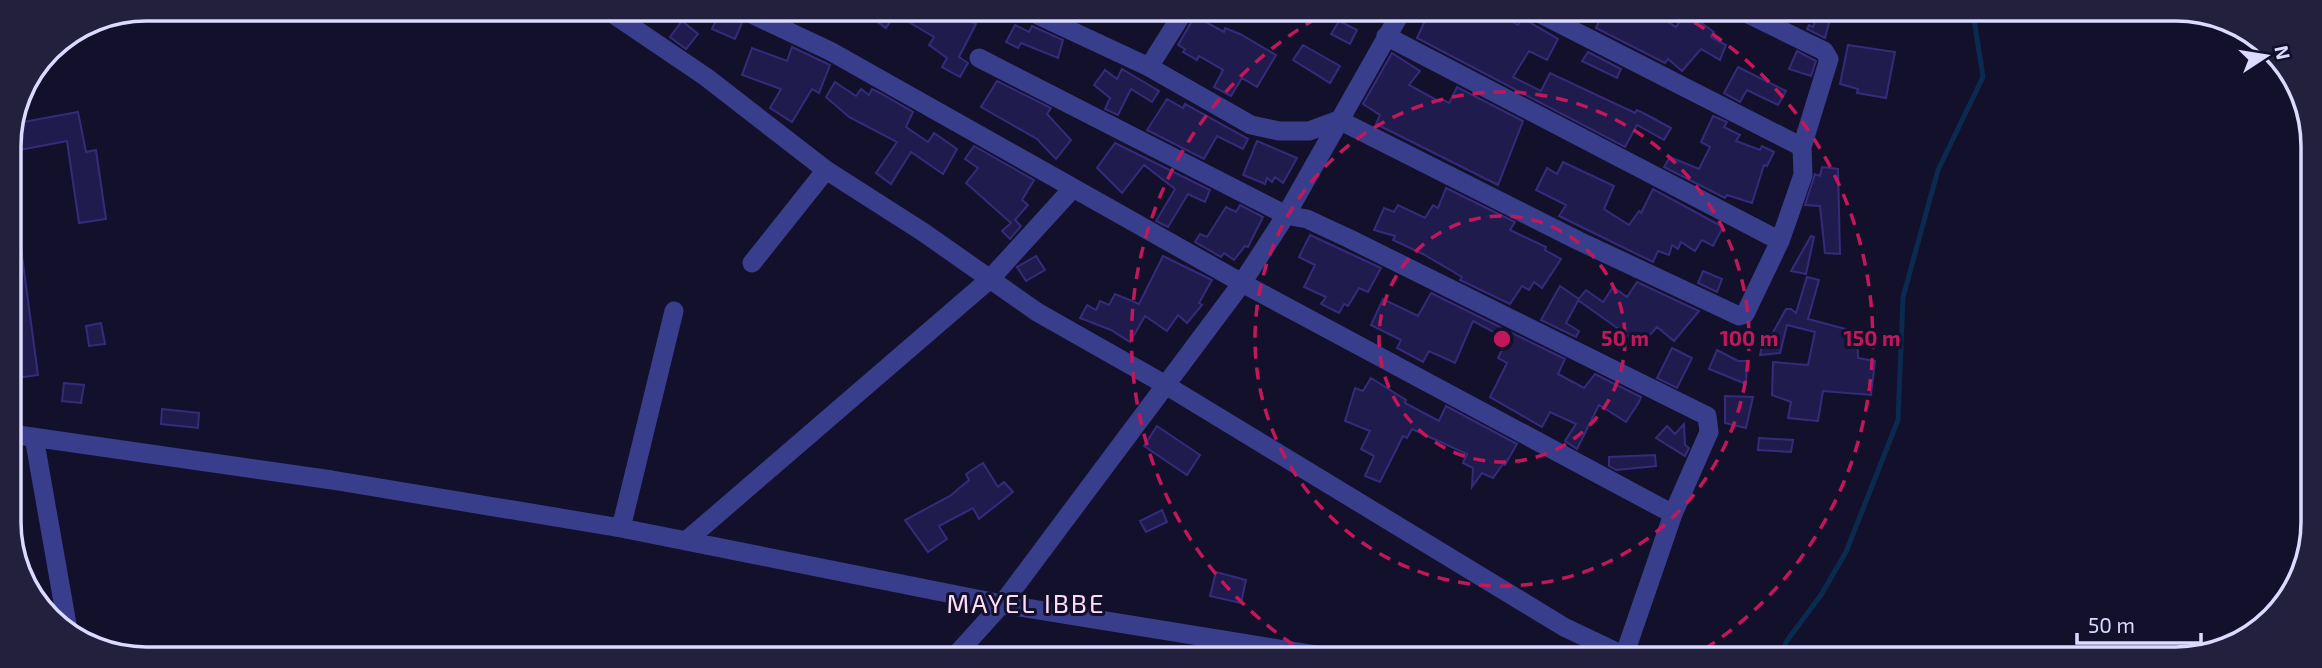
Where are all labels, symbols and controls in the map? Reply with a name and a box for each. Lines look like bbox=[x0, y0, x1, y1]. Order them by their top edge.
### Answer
north arrow bbox=[2231, 21, 2301, 91]
text: N bbox=[2270, 43, 2296, 61]
text: 50 m bbox=[1601, 325, 1649, 350]
text: 100 m bbox=[1720, 325, 1778, 350]
text: 150 m bbox=[1844, 325, 1900, 350]
centre of rings bbox=[1490, 327, 1514, 351]
district label: MAYEL IBBE bbox=[947, 587, 1106, 618]
scale bar bbox=[2077, 602, 2201, 646]
text: 50 m bbox=[2088, 612, 2135, 637]

